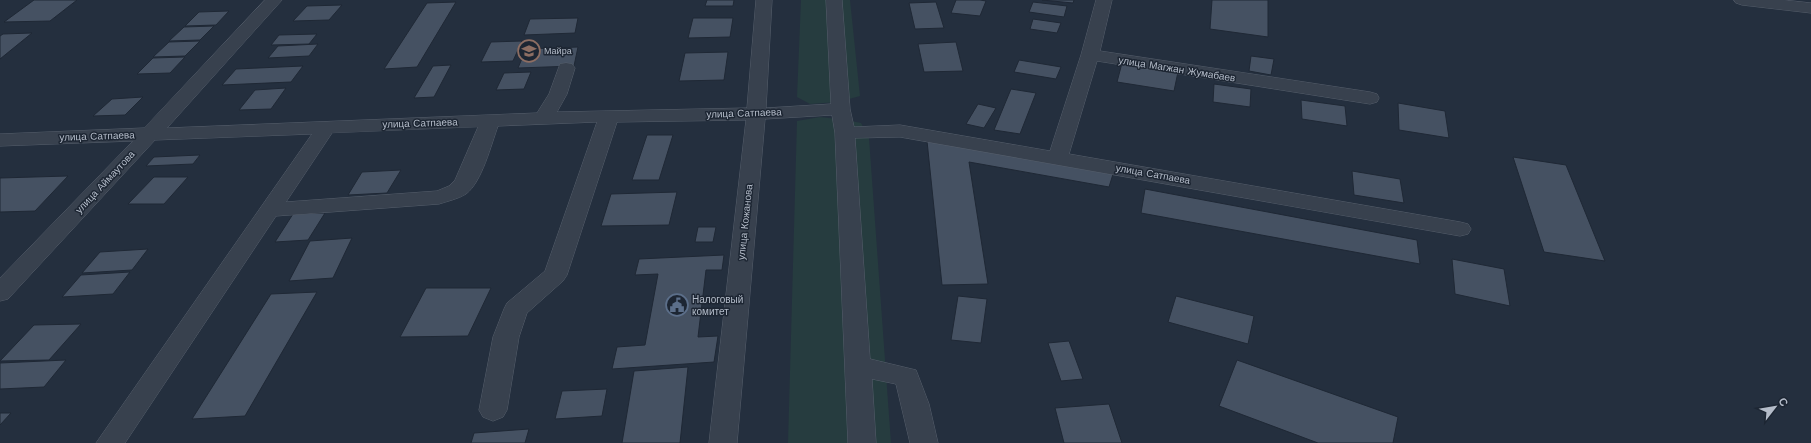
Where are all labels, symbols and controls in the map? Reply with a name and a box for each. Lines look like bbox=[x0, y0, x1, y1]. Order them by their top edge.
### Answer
school or university icon: Майра bbox=[516, 38, 542, 64]
place label: Майра bbox=[544, 46, 572, 56]
street label: улица Магжан Жумабаев bbox=[1118, 54, 1236, 84]
street label: улица Сатпаева bbox=[706, 106, 782, 120]
street label: улица Сатпаева bbox=[382, 116, 458, 130]
street label: улица Сатпаева bbox=[59, 129, 135, 143]
street label: улица Аймаутова bbox=[73, 148, 137, 215]
street label: улица Сатпаева bbox=[1115, 162, 1192, 186]
street label: улица Кожанова bbox=[736, 183, 755, 261]
public building icon: Налоговый комитет bbox=[664, 292, 690, 318]
place label: Налоговый комитет bbox=[692, 294, 743, 317]
north arrow bbox=[1755, 387, 1795, 427]
text: С bbox=[1776, 395, 1791, 409]

